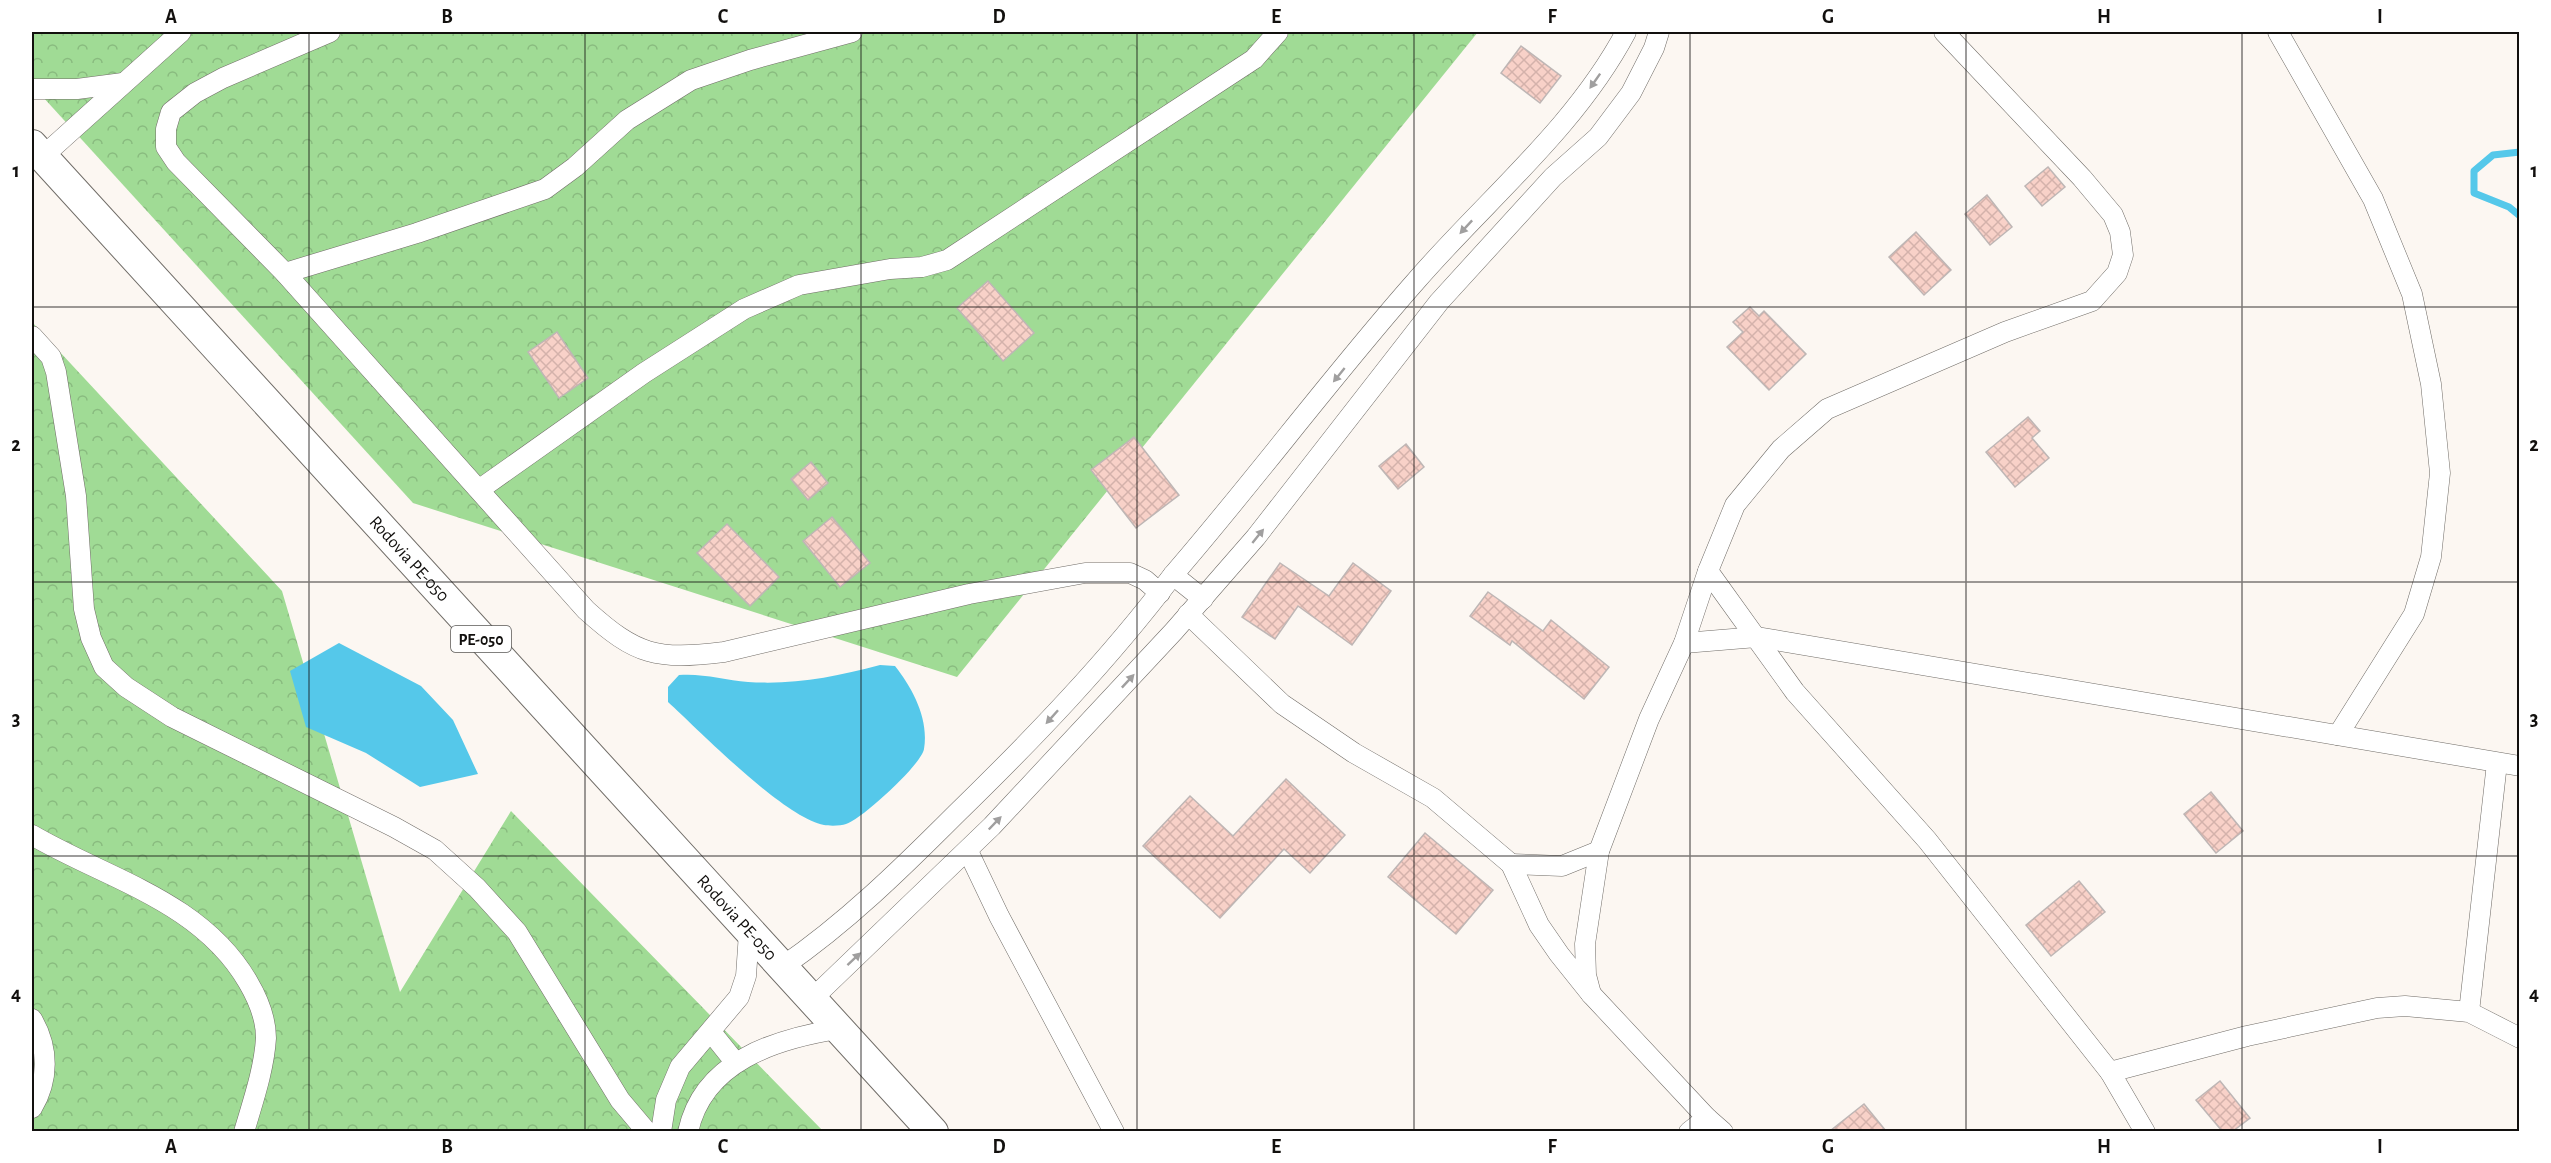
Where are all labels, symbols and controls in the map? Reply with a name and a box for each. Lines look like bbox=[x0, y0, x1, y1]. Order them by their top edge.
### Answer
text: A bbox=[165, 7, 177, 27]
text: B bbox=[441, 7, 453, 27]
text: C bbox=[718, 7, 729, 27]
text: D bbox=[992, 7, 1006, 27]
text: E bbox=[1271, 7, 1281, 27]
text: F bbox=[1547, 7, 1557, 27]
text: G bbox=[1822, 7, 1834, 27]
text: H bbox=[2097, 7, 2111, 27]
text: I bbox=[2377, 7, 2383, 27]
one-way arrow bbox=[1589, 73, 1601, 89]
text: 1 bbox=[12, 161, 20, 181]
text: 1 bbox=[2530, 161, 2538, 181]
one-way arrow bbox=[1459, 220, 1473, 235]
one-way arrow bbox=[1333, 367, 1346, 382]
text: 2 bbox=[11, 435, 21, 455]
text: 2 bbox=[2529, 435, 2539, 455]
street label: Rodovia PE-050 bbox=[365, 513, 452, 606]
one-way arrow bbox=[1251, 528, 1263, 543]
road number: PE-050 bbox=[451, 626, 511, 652]
one-way arrow bbox=[1121, 674, 1135, 689]
text: 3 bbox=[12, 709, 20, 729]
text: 3 bbox=[2530, 709, 2538, 729]
one-way arrow bbox=[1045, 710, 1059, 725]
one-way arrow bbox=[987, 817, 1001, 831]
street label: Rodovia PE-050 bbox=[693, 872, 780, 965]
one-way arrow bbox=[847, 952, 862, 966]
text: 4 bbox=[11, 984, 21, 1004]
text: 4 bbox=[2529, 984, 2539, 1004]
text: A bbox=[165, 1137, 177, 1157]
text: B bbox=[441, 1137, 453, 1157]
text: C bbox=[718, 1137, 729, 1157]
text: D bbox=[992, 1137, 1006, 1157]
text: E bbox=[1271, 1137, 1281, 1157]
text: F bbox=[1547, 1137, 1557, 1157]
text: G bbox=[1822, 1137, 1834, 1157]
text: H bbox=[2097, 1137, 2111, 1157]
text: I bbox=[2377, 1137, 2383, 1157]

